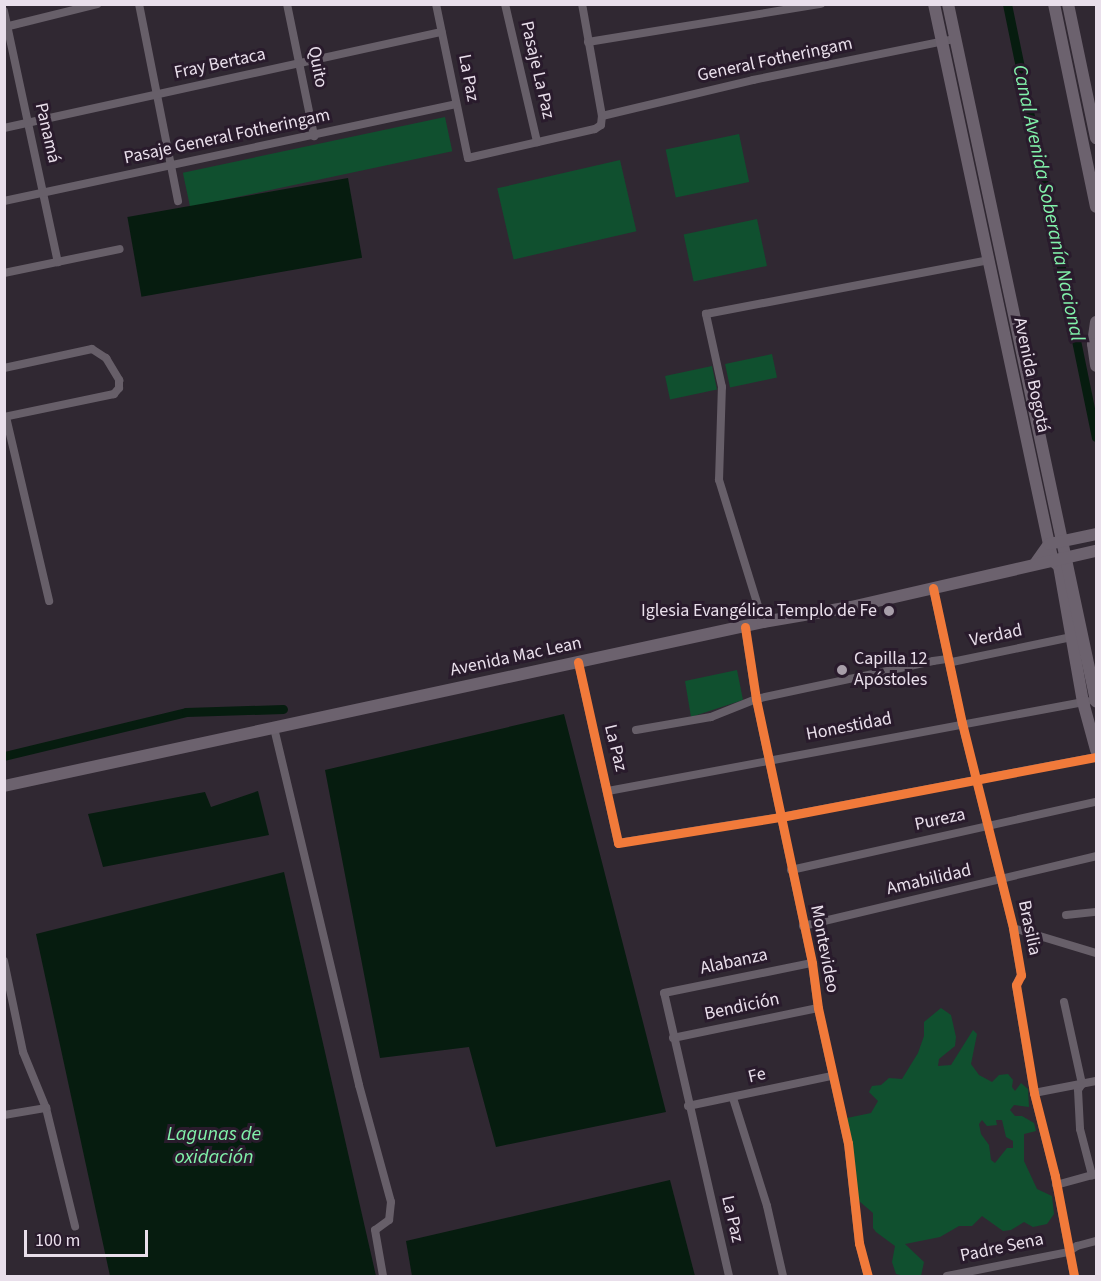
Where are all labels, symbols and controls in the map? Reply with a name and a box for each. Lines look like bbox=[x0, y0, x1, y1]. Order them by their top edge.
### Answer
street label: Pasaje La Paz bbox=[515, 19, 559, 121]
street label: General Fotheringam bbox=[695, 33, 855, 87]
street label: Fray Bertaca bbox=[172, 44, 268, 84]
street label: Quito bbox=[302, 44, 332, 90]
street label: La Paz bbox=[453, 53, 483, 103]
water label: Canal Avenida Soberanía Nacional bbox=[1007, 63, 1089, 343]
street label: Panamá bbox=[30, 101, 64, 165]
street label: Pasaje General Fotheringam bbox=[122, 105, 332, 169]
street label: Avenida Bogotá bbox=[1008, 315, 1054, 435]
place label: Iglesia Evangélica Templo de Fe bbox=[641, 600, 877, 622]
marker: Iglesia Evangélica Templo de Fe bbox=[882, 604, 896, 618]
street label: Verdad bbox=[968, 620, 1024, 652]
street label: Avenida Mac Lean bbox=[448, 633, 584, 681]
place label: Capilla 12 Apóstoles bbox=[854, 649, 928, 692]
marker: Capilla 12 Apóstoles bbox=[835, 663, 849, 677]
street label: Honestidad bbox=[804, 708, 894, 746]
street label: La Paz bbox=[599, 722, 631, 774]
street label: Pureza bbox=[913, 804, 967, 836]
street label: Amabilidad bbox=[885, 860, 973, 900]
street label: Brasilia bbox=[1013, 899, 1045, 957]
street label: Montevideo bbox=[805, 903, 843, 995]
street label: Alabanza bbox=[698, 944, 770, 980]
street label: Bendición bbox=[703, 989, 781, 1025]
street label: Fe bbox=[746, 1064, 768, 1088]
water label: Lagunas de oxidación bbox=[167, 1122, 261, 1169]
street label: La Paz bbox=[716, 1193, 748, 1245]
scale bar bbox=[27, 1218, 152, 1256]
text: 100 m bbox=[35, 1228, 80, 1253]
street label: Padre Sena bbox=[958, 1229, 1046, 1267]

